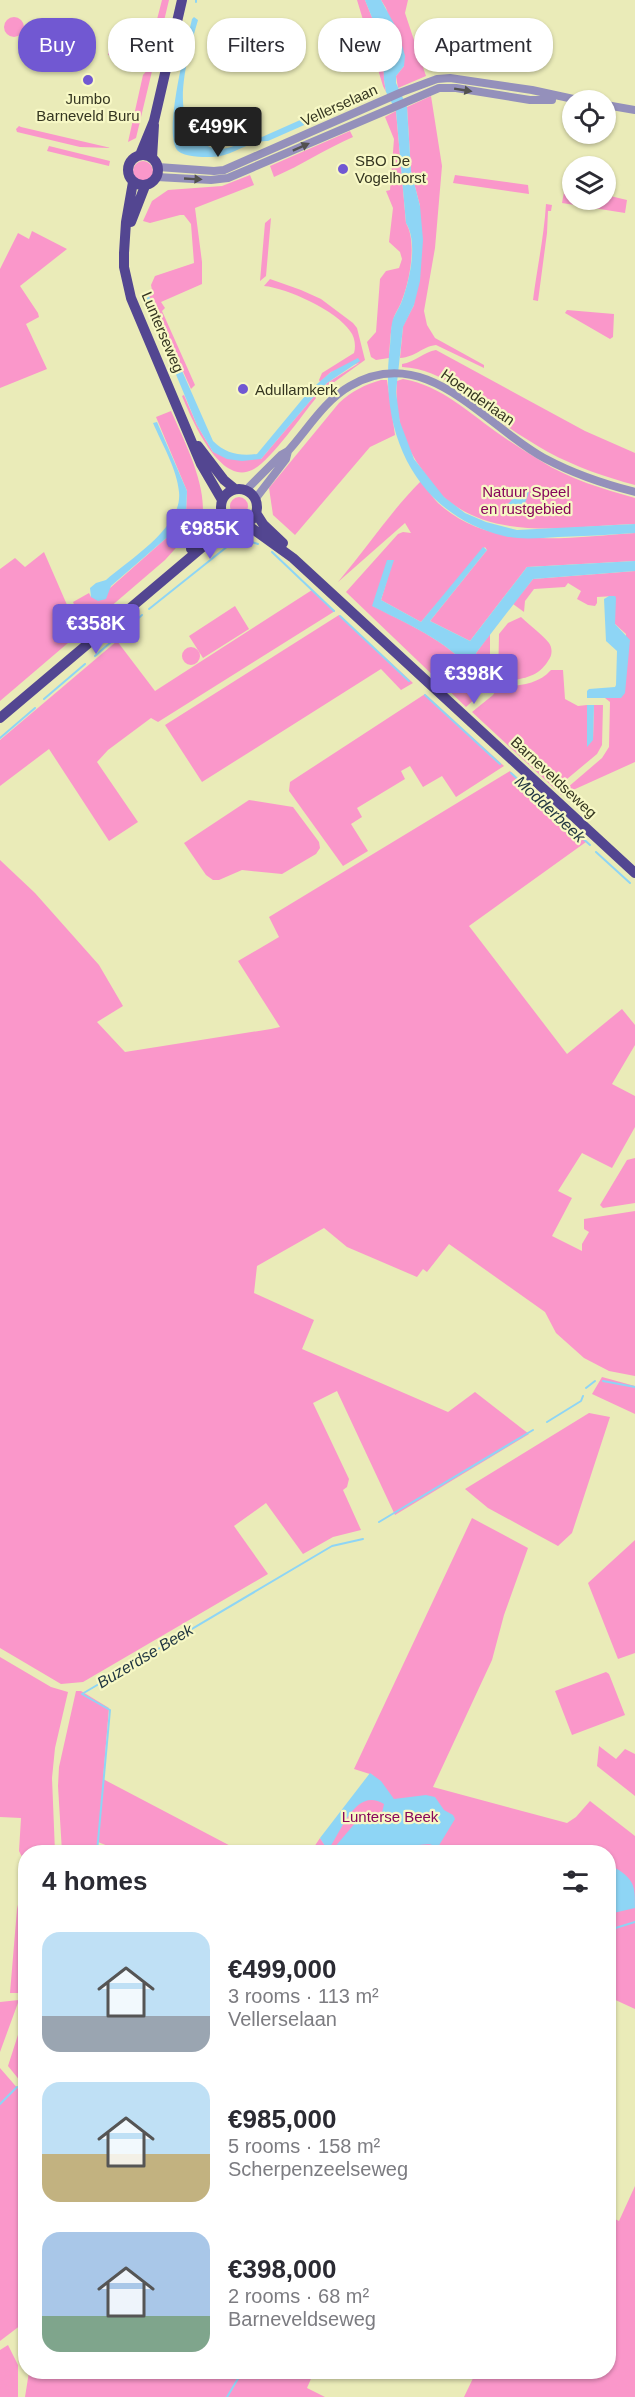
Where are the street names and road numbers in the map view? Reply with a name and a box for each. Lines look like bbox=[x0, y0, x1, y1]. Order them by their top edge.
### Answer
street label: Vellerselaan bbox=[298, 81, 380, 129]
street label: Lunterseweg bbox=[138, 289, 188, 375]
street label: Hoenderlaan bbox=[438, 365, 518, 429]
street label: Barneveldseweg bbox=[508, 733, 600, 821]

